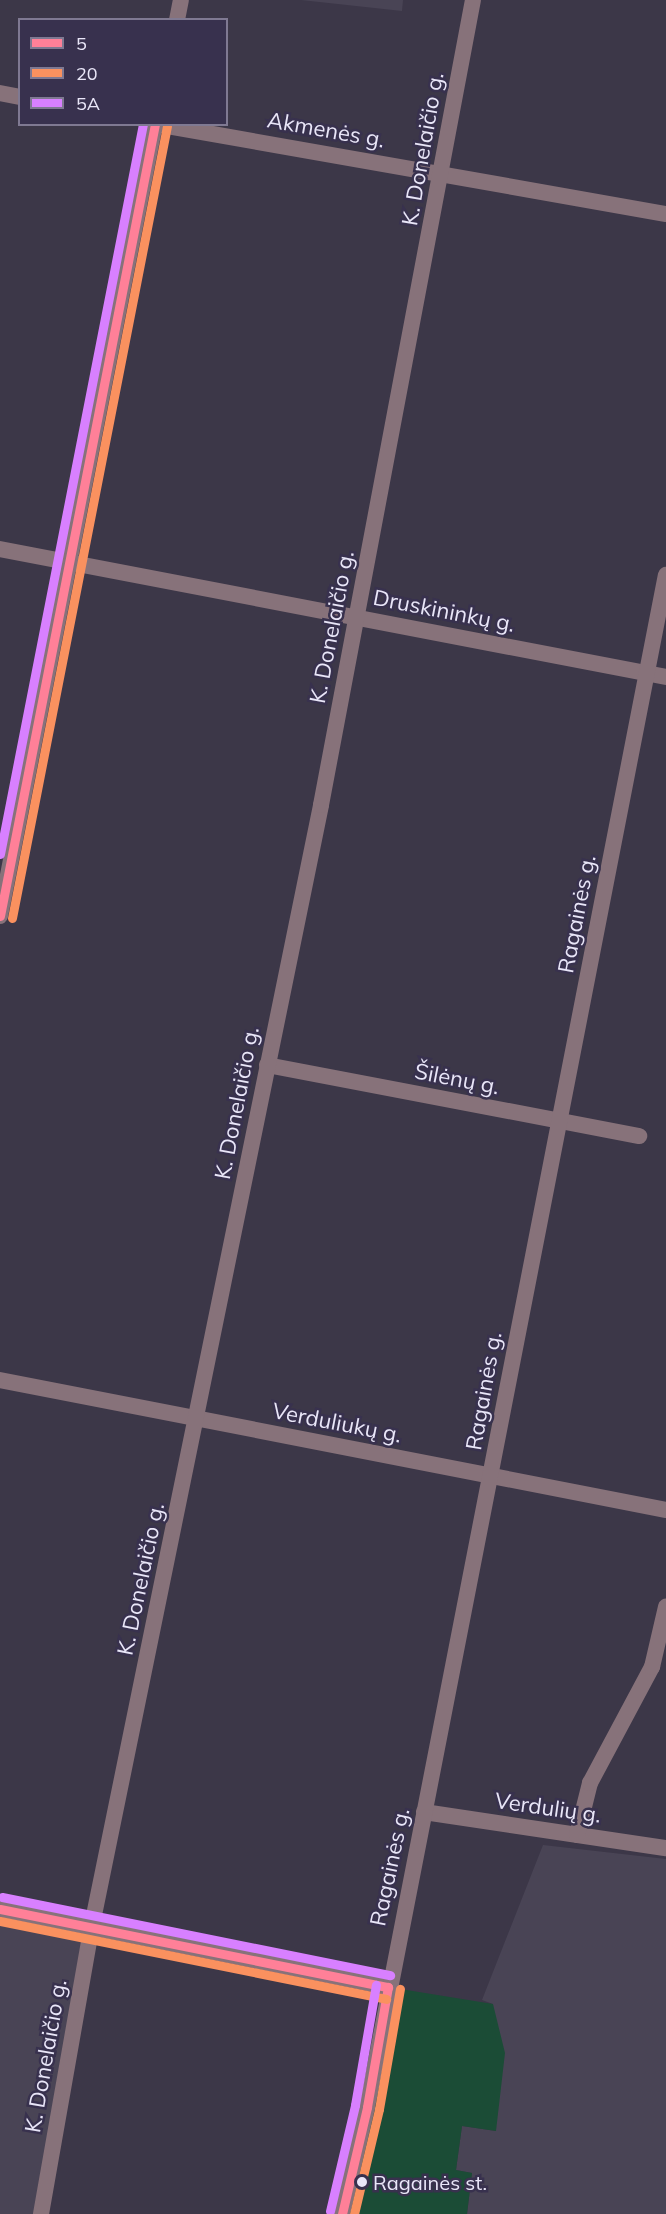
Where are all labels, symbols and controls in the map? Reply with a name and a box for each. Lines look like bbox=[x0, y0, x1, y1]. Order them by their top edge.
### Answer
legend bbox=[18, 18, 228, 126]
text: 5 bbox=[76, 32, 87, 55]
text: 20 bbox=[76, 62, 98, 85]
street label: K. Donelaičio g. bbox=[397, 70, 449, 228]
text: 5A bbox=[76, 92, 100, 115]
street label: Akmenės g. bbox=[265, 107, 387, 153]
street label: K. Donelaičio g. bbox=[304, 548, 360, 706]
street label: Druskininkų g. bbox=[371, 584, 517, 638]
street label: Ragainės g. bbox=[553, 853, 601, 975]
street label: K. Donelaičio g. bbox=[209, 1024, 265, 1182]
street label: Šilėnų g. bbox=[412, 1058, 502, 1100]
street label: Ragainės g. bbox=[461, 1330, 507, 1452]
street label: Verduliukų g. bbox=[270, 1398, 404, 1448]
street label: K. Donelaičio g. bbox=[112, 1500, 170, 1658]
street label: Verdulių g. bbox=[493, 1787, 603, 1829]
street label: Ragainės g. bbox=[365, 1806, 415, 1928]
street label: K. Donelaičio g. bbox=[20, 1977, 72, 2135]
place label: Ragainės st. bbox=[373, 2170, 487, 2194]
marker: Ragainės st. bbox=[356, 2176, 368, 2188]

